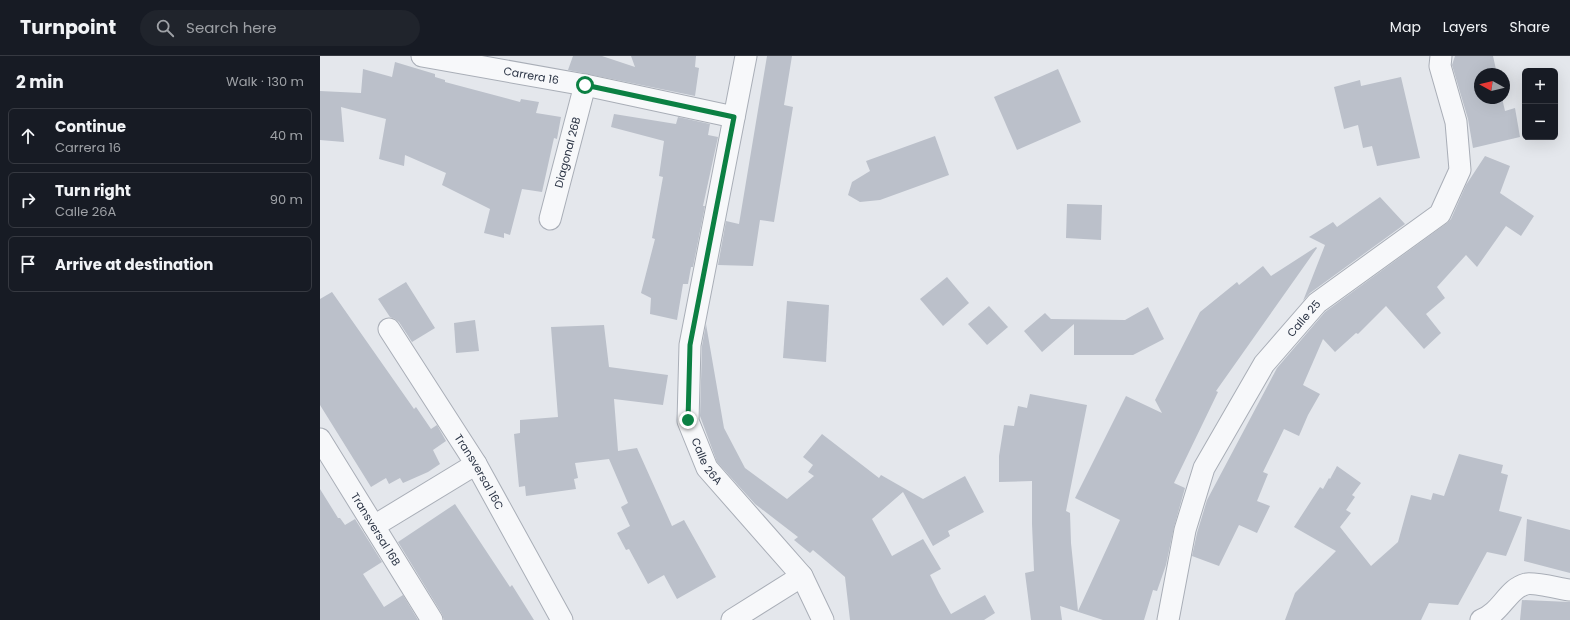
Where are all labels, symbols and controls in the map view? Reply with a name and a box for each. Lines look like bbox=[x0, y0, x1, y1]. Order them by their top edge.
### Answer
search box bbox=[140, 10, 420, 46]
text: Turnpoint bbox=[20, 14, 116, 41]
icon: search bbox=[154, 17, 176, 39]
text: Search here bbox=[186, 17, 276, 38]
text: Map bbox=[1390, 17, 1421, 37]
text: Layers bbox=[1443, 17, 1487, 37]
text: Share bbox=[1509, 17, 1550, 37]
street label: Carrera 16 bbox=[502, 63, 560, 88]
north arrow bbox=[1474, 68, 1510, 104]
map controls bbox=[1522, 68, 1558, 140]
button: + bbox=[1522, 68, 1558, 104]
text: 2 min bbox=[16, 70, 64, 94]
text: Walk · 130 m bbox=[226, 72, 304, 91]
route start bbox=[576, 76, 594, 94]
button: − bbox=[1522, 104, 1558, 140]
street label: Diagonal 26B bbox=[551, 115, 584, 189]
text: Continue bbox=[55, 116, 126, 137]
icon: ahead bbox=[17, 125, 39, 147]
text: 40 m bbox=[270, 126, 303, 145]
text: Carrera 16 bbox=[55, 138, 121, 157]
text: Turn right bbox=[55, 180, 131, 201]
icon: right bbox=[17, 189, 39, 211]
text: 90 m bbox=[270, 190, 303, 209]
text: Calle 26A bbox=[55, 202, 116, 221]
icon: arrive bbox=[17, 253, 39, 275]
text: Arrive at destination bbox=[55, 254, 213, 275]
street label: Calle 25 bbox=[1283, 296, 1324, 340]
route end bbox=[679, 411, 697, 429]
street label: Transversal 16C bbox=[451, 431, 508, 513]
street label: Calle 26A bbox=[688, 435, 726, 489]
street label: Transversal 16B bbox=[347, 489, 405, 569]

